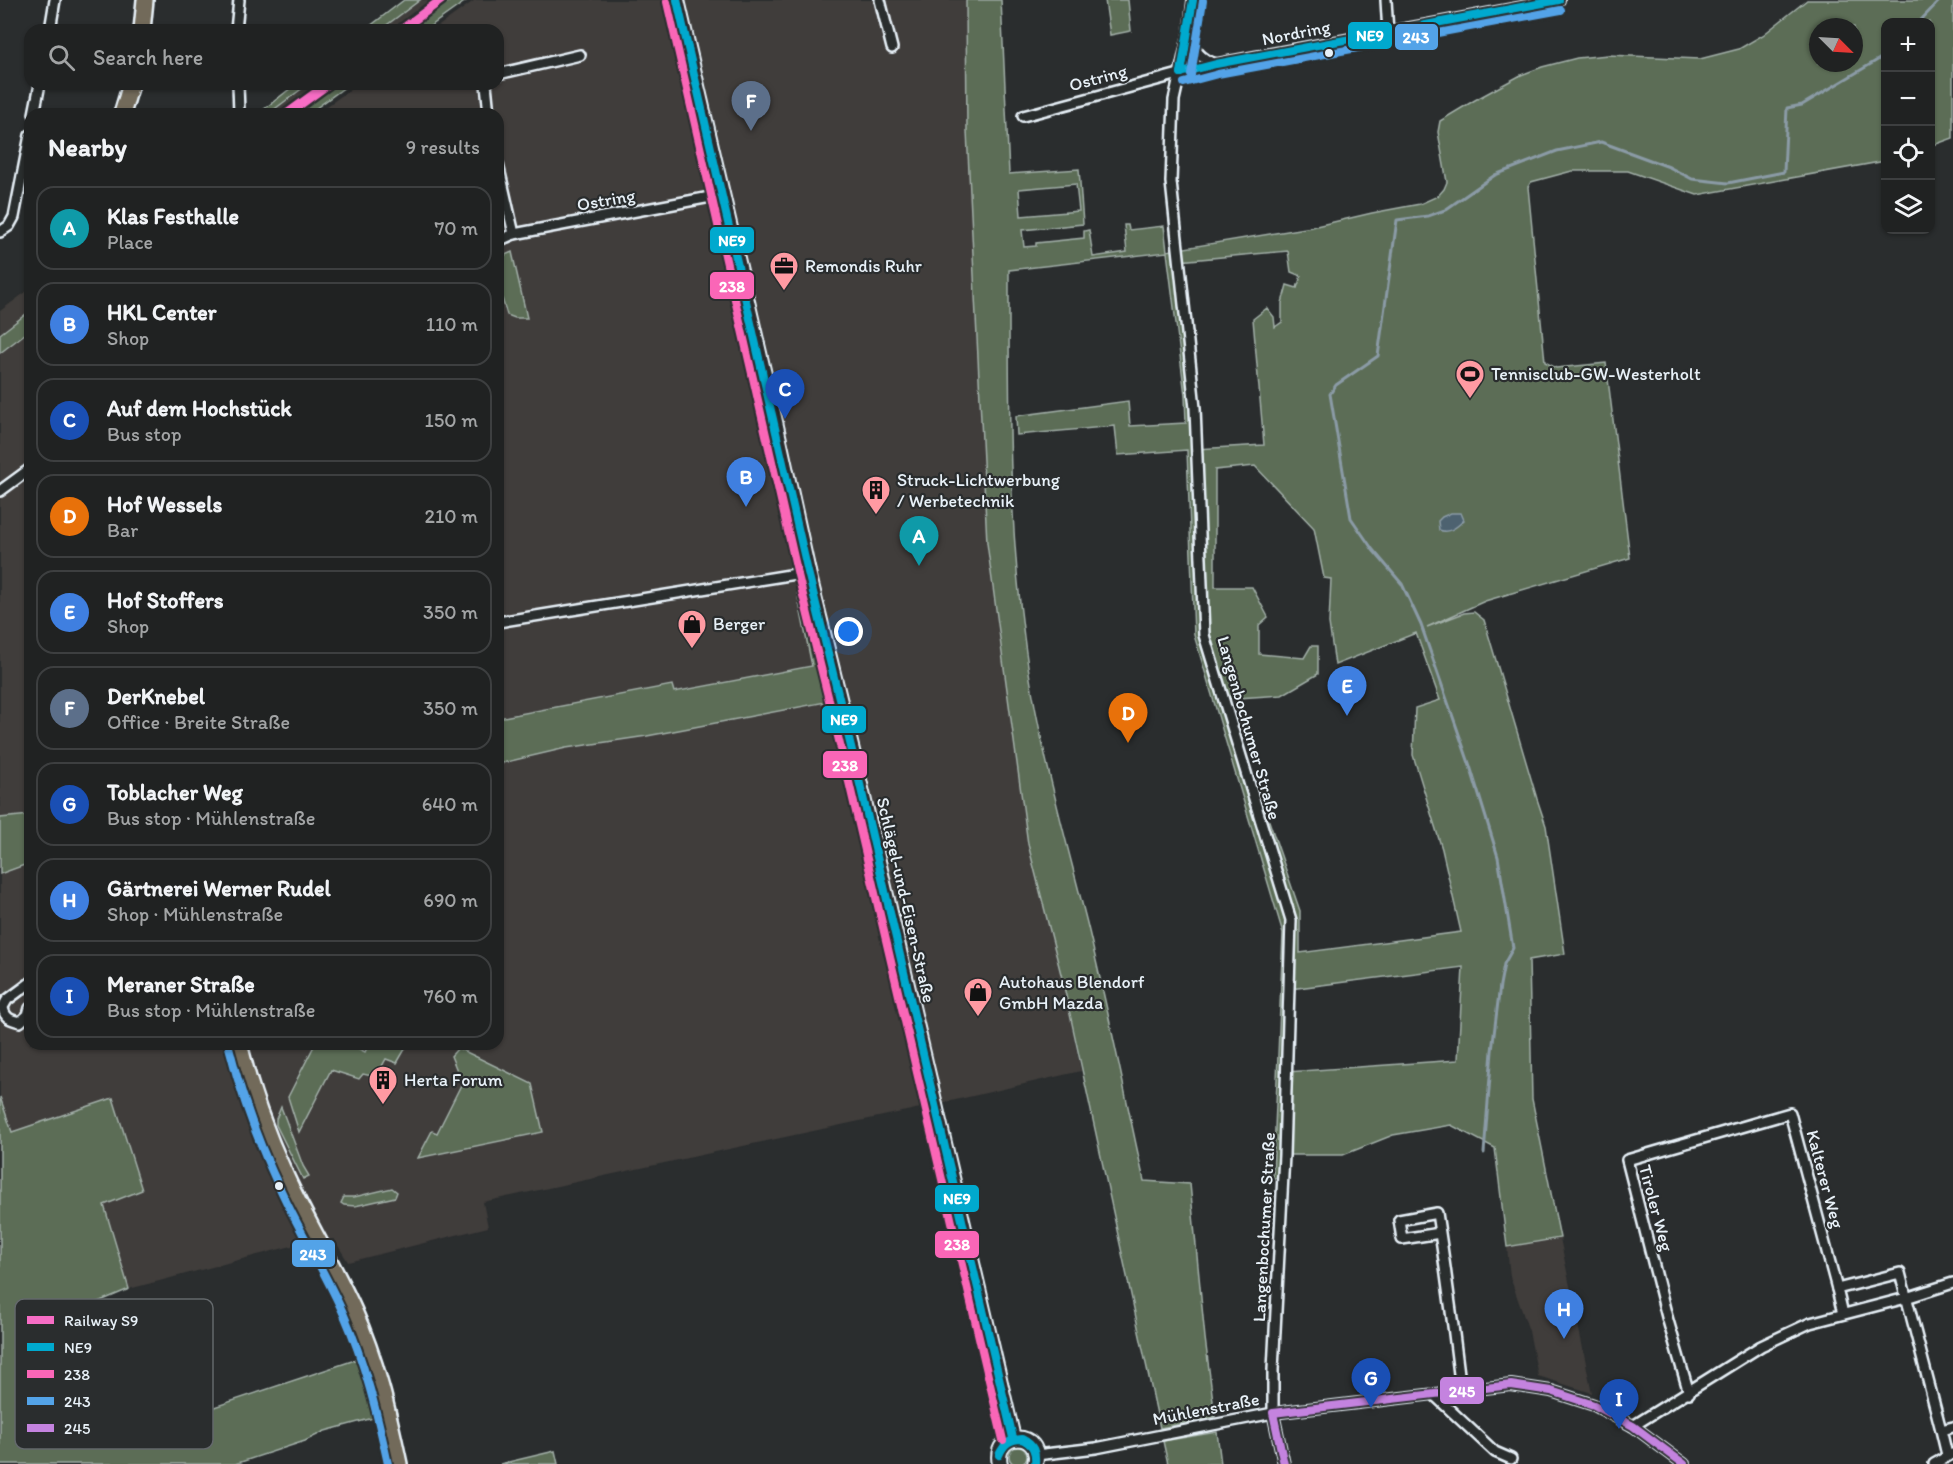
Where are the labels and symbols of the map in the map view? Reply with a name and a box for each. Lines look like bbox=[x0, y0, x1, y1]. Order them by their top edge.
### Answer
street label: Nordring bbox=[1260, 15, 1333, 50]
north arrow bbox=[1809, 18, 1863, 72]
line badge: NE9 bbox=[1347, 21, 1393, 50]
line badge: 243 bbox=[1394, 23, 1439, 51]
text: NE9 bbox=[1356, 26, 1384, 45]
text: 243 bbox=[1403, 28, 1430, 47]
unlabelled marker bbox=[1323, 47, 1335, 59]
street label: Ostring bbox=[1067, 60, 1130, 96]
pin: F bbox=[732, 82, 771, 131]
street label: Ostring bbox=[575, 184, 638, 216]
line badge: NE9 bbox=[709, 226, 755, 254]
text: NE9 bbox=[718, 231, 746, 250]
office icon: Remondis Ruhr bbox=[768, 250, 800, 292]
place label: Remondis Ruhr bbox=[805, 255, 923, 277]
line badge: 238 bbox=[709, 271, 755, 300]
text: 238 bbox=[719, 277, 745, 296]
sports icon: Tennisclub-GW-Westerholt bbox=[1454, 358, 1486, 400]
place label: Tennisclub-GW-Westerholt bbox=[1491, 363, 1701, 385]
pin: C bbox=[766, 370, 804, 419]
pin: B bbox=[726, 458, 766, 507]
place label: Struck-Lichtwerbung / Werbetechnik bbox=[897, 469, 1061, 512]
building icon: Struck-Lichtwerbung / Werbetechnik bbox=[860, 474, 892, 516]
pin: A bbox=[900, 516, 938, 566]
shop icon: Berger bbox=[676, 608, 708, 650]
place label: Berger bbox=[713, 613, 766, 635]
your location bbox=[834, 617, 863, 646]
street label: Langenbochumer Straße bbox=[1212, 634, 1286, 822]
pin: E bbox=[1328, 666, 1366, 716]
pin: D bbox=[1108, 694, 1148, 743]
line badge: NE9 bbox=[821, 705, 867, 734]
text: NE9 bbox=[830, 710, 858, 729]
line badge: 238 bbox=[822, 750, 868, 779]
text: 238 bbox=[832, 756, 858, 775]
street label: Schlägel-und-Eisen-Straße bbox=[872, 795, 940, 1005]
place label: Autohaus Blendorf GmbH Mazda bbox=[999, 971, 1145, 1014]
shop icon: Autohaus Blendorf GmbH Mazda bbox=[962, 976, 994, 1018]
building icon: Herta Forum bbox=[367, 1064, 399, 1106]
place label: Herta Forum bbox=[404, 1069, 503, 1091]
street label: Kalterer Weg bbox=[1801, 1127, 1849, 1231]
street label: Langenbochumer Straße bbox=[1248, 1131, 1280, 1323]
street label: Tiroler Weg bbox=[1634, 1162, 1678, 1254]
unlabelled marker bbox=[273, 1180, 285, 1192]
line badge: NE9 bbox=[934, 1184, 980, 1213]
text: NE9 bbox=[943, 1189, 971, 1208]
line badge: 238 bbox=[934, 1230, 980, 1259]
text: 238 bbox=[944, 1235, 970, 1254]
line badge: 243 bbox=[291, 1239, 336, 1268]
text: 243 bbox=[300, 1245, 327, 1264]
pin: H bbox=[1544, 1290, 1584, 1339]
legend bbox=[15, 1299, 213, 1449]
text: Railway S9 bbox=[64, 1311, 138, 1330]
text: NE9 bbox=[64, 1338, 92, 1357]
pin: G bbox=[1352, 1358, 1390, 1408]
text: 238 bbox=[64, 1365, 90, 1384]
line badge: 245 bbox=[1439, 1376, 1485, 1405]
pin: I bbox=[1600, 1380, 1638, 1429]
text: 245 bbox=[1449, 1382, 1476, 1401]
street label: Mühlenstraße bbox=[1151, 1388, 1261, 1430]
text: 243 bbox=[64, 1392, 91, 1411]
text: 245 bbox=[64, 1419, 90, 1438]

